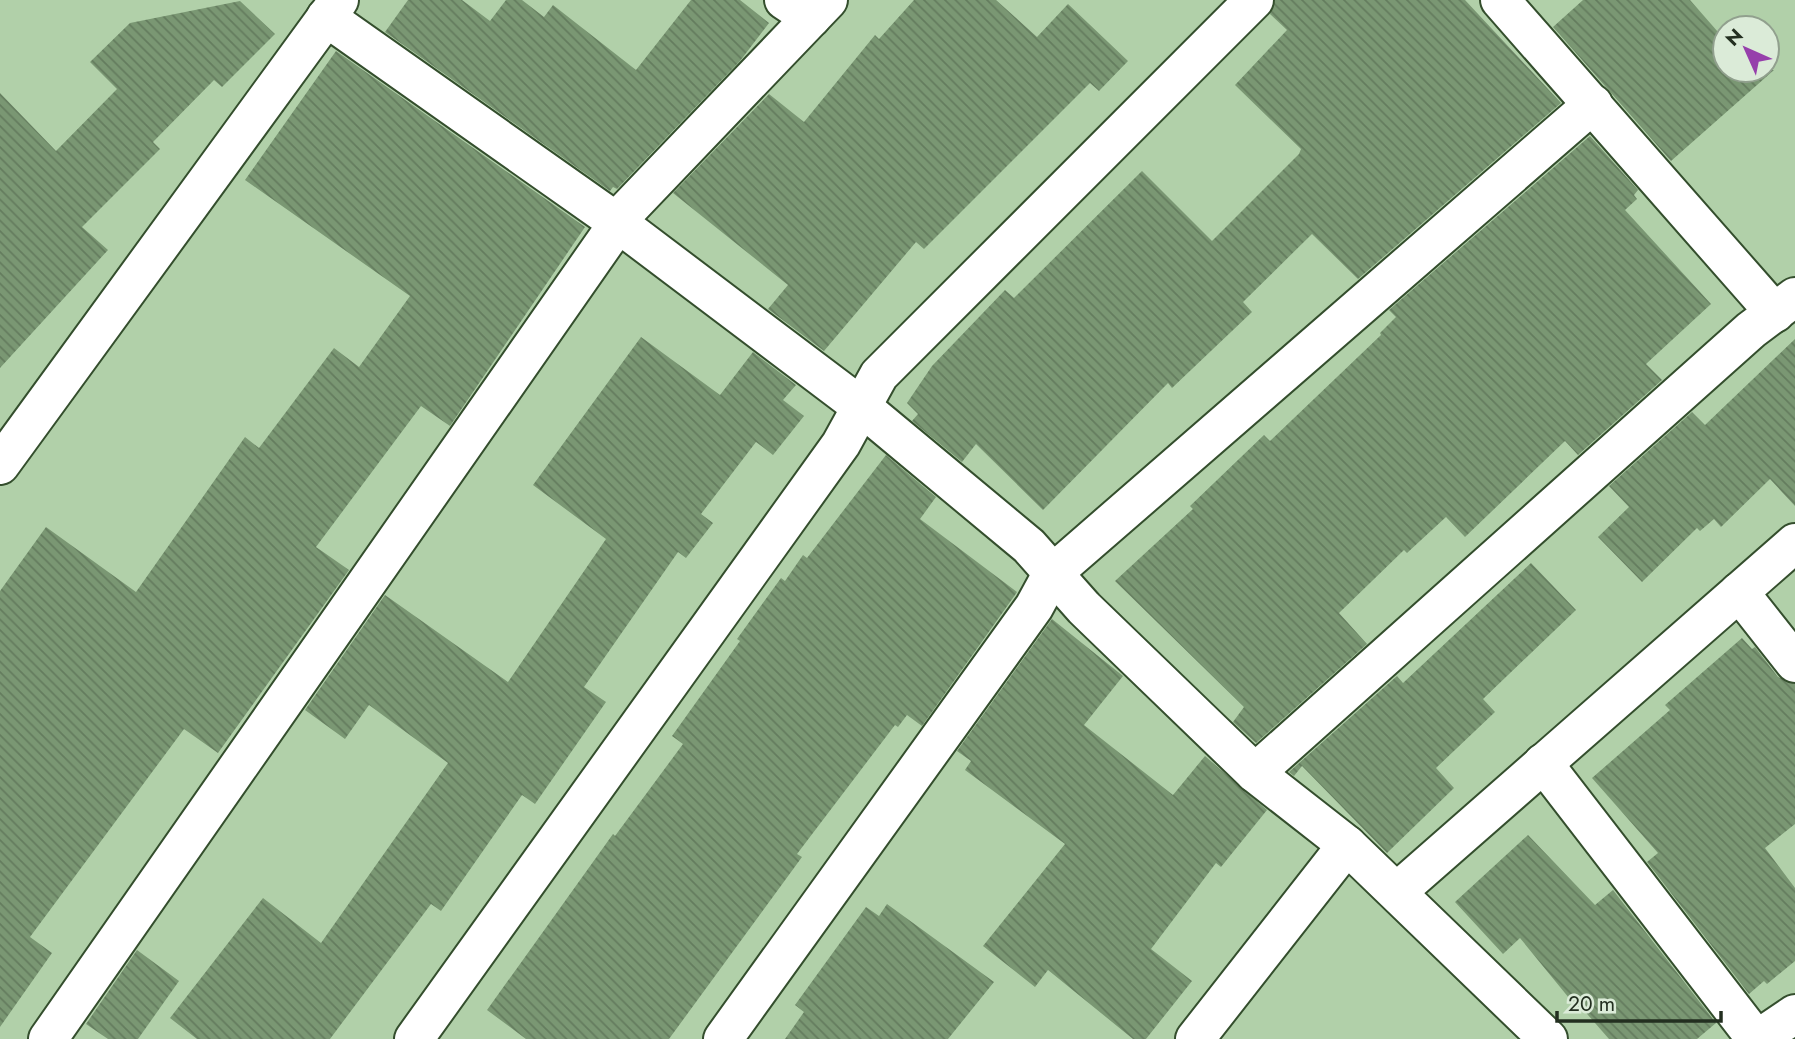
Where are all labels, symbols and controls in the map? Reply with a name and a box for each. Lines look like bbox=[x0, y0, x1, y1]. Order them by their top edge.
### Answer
north arrow bbox=[1711, 14, 1781, 84]
text: N bbox=[1719, 22, 1749, 52]
scale bar bbox=[1557, 979, 1722, 1023]
text: 20 m bbox=[1568, 989, 1615, 1019]

